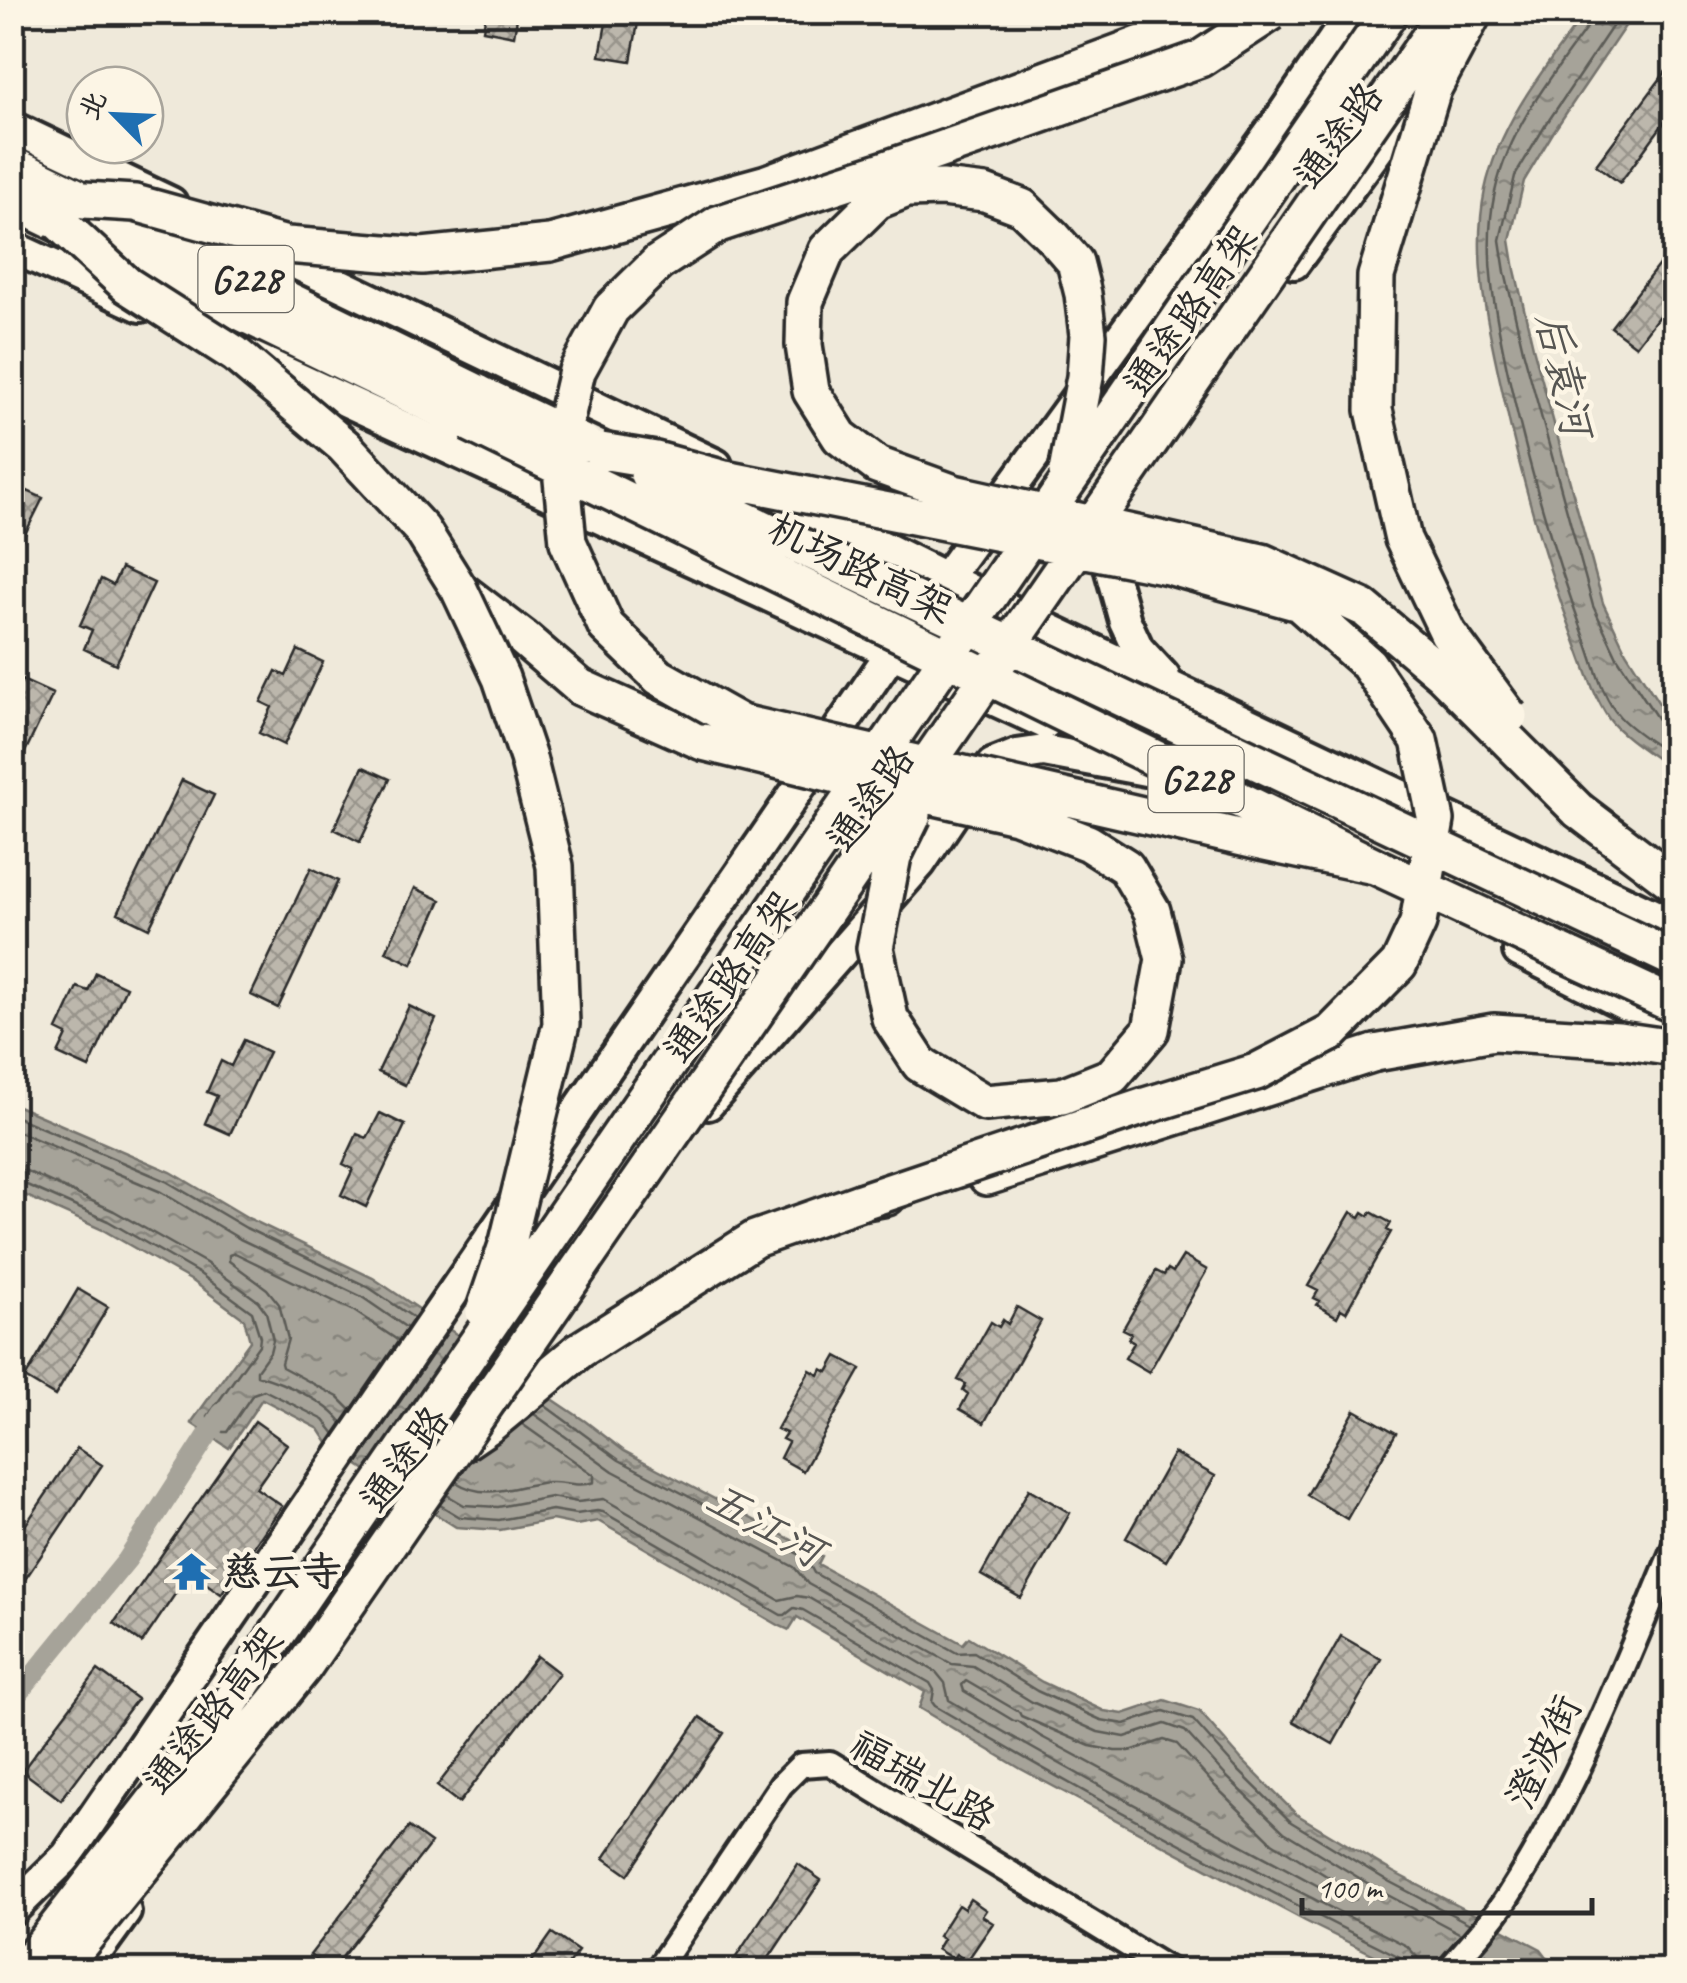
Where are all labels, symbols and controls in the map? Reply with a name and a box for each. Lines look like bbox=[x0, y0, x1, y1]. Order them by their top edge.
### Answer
north arrow bbox=[65, 65, 165, 165]
street label: 通途路 bbox=[1283, 72, 1394, 199]
text: 北 bbox=[71, 85, 114, 125]
street label: 通途路高架 bbox=[1113, 214, 1269, 407]
road number: G228 bbox=[198, 246, 294, 312]
water label: 后袁河 bbox=[1524, 307, 1605, 448]
street label: 机场路高架 bbox=[760, 503, 961, 635]
street label: 通途路 bbox=[816, 735, 926, 862]
road number: G228 bbox=[1148, 746, 1244, 812]
street label: 通途路高架 bbox=[653, 880, 809, 1073]
street label: 通途路 bbox=[349, 1396, 460, 1523]
water label: 五江河 bbox=[697, 1472, 838, 1582]
place label: 慈云寺 bbox=[222, 1547, 342, 1597]
temple icon: 慈云寺 bbox=[171, 1550, 213, 1592]
street label: 通途路高架 bbox=[133, 1616, 295, 1805]
street label: 澄波街 bbox=[1495, 1687, 1593, 1816]
street label: 福瑞北路 bbox=[841, 1719, 1004, 1843]
scale bar bbox=[1302, 1853, 1592, 1915]
text: 100 m bbox=[1317, 1869, 1384, 1907]

